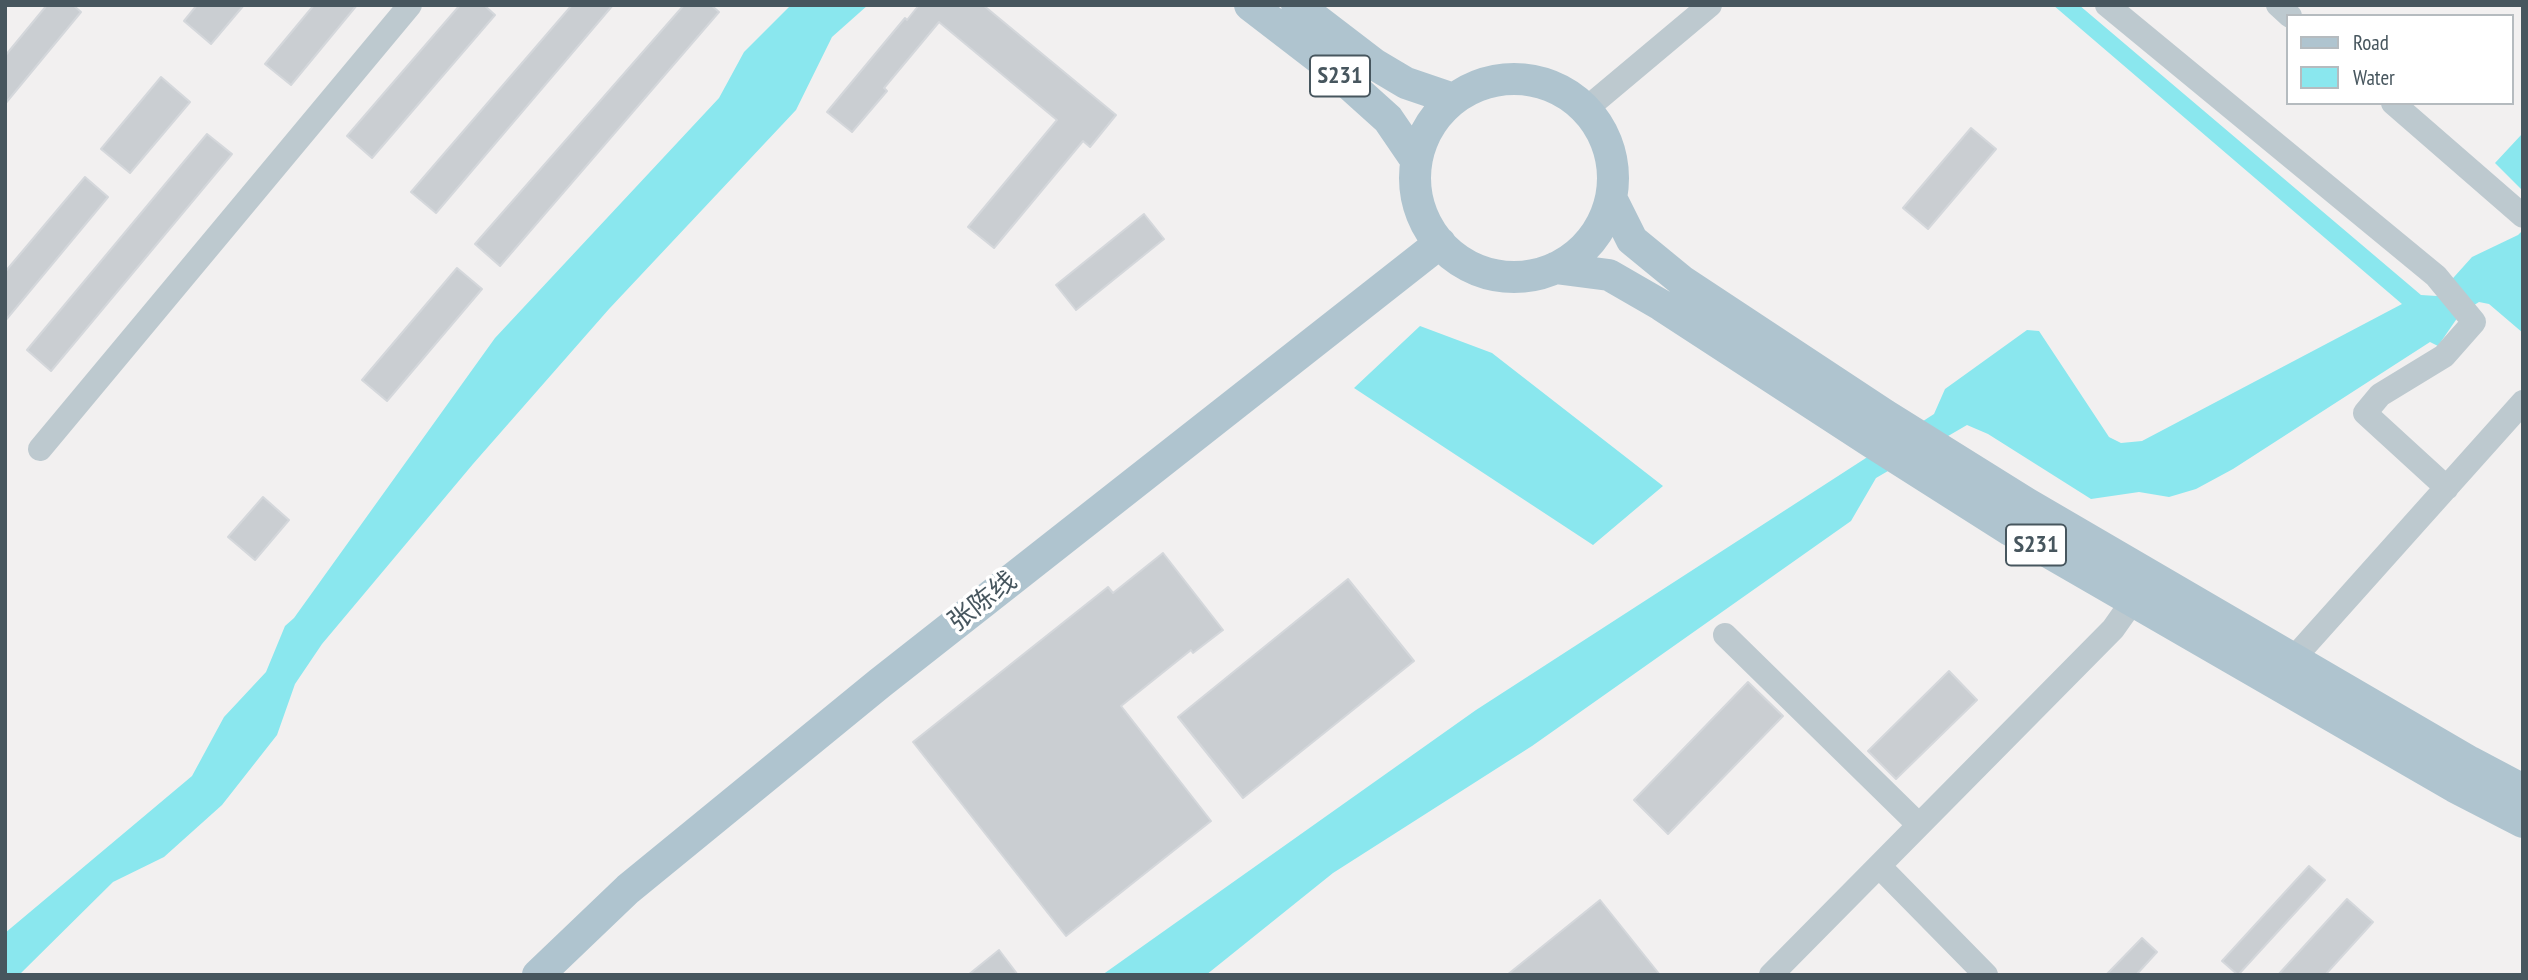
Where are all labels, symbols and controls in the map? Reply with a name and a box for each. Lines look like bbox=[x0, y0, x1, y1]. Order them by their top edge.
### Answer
legend bbox=[2286, 14, 2514, 105]
text: Road bbox=[2353, 29, 2389, 56]
road number: S231 bbox=[1310, 56, 1370, 96]
text: Water bbox=[2353, 64, 2395, 91]
road number: S231 bbox=[2006, 524, 2066, 566]
street label: 张陈线 bbox=[943, 566, 1023, 638]

